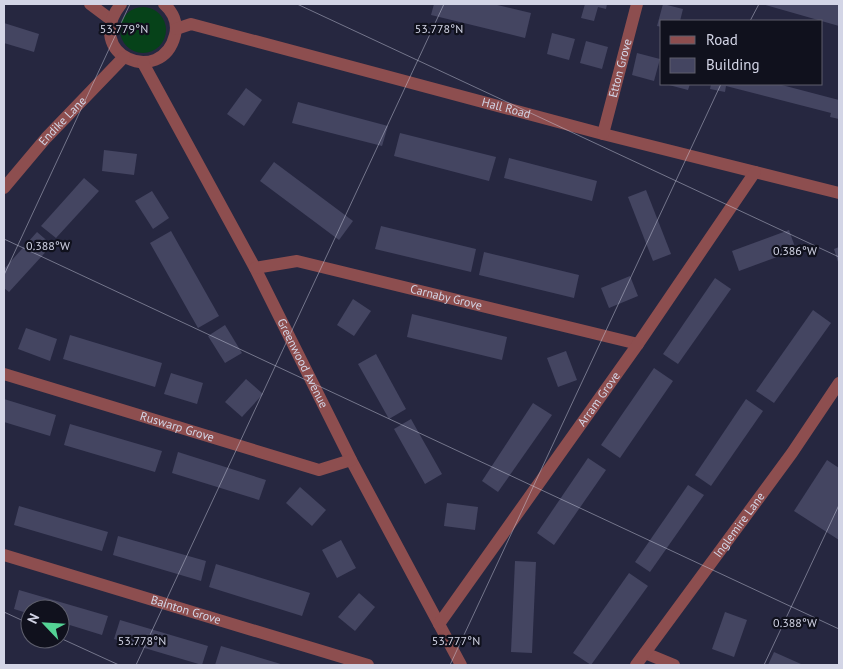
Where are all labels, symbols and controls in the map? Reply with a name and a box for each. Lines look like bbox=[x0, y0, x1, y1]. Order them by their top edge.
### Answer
legend bbox=[660, 20, 823, 85]
text: 53.779°N bbox=[100, 21, 148, 36]
text: 53.778°N bbox=[415, 21, 463, 36]
text: Road bbox=[706, 30, 738, 49]
street label: Etton Grove bbox=[605, 37, 635, 99]
text: Building bbox=[706, 55, 760, 74]
street label: Endike Lane bbox=[35, 93, 89, 148]
street label: Hall Road bbox=[480, 94, 532, 121]
text: 0.388°W bbox=[26, 238, 70, 253]
text: 0.386°W bbox=[773, 243, 817, 258]
street label: Carnaby Grove bbox=[409, 281, 484, 313]
street label: Greenwood Avenue bbox=[274, 316, 332, 410]
street label: Arram Grove bbox=[574, 368, 623, 429]
street label: Ruswarp Grove bbox=[138, 408, 216, 445]
street label: Inglemire Lane bbox=[710, 489, 768, 560]
street label: Bainton Grove bbox=[149, 592, 223, 627]
north arrow bbox=[20, 599, 70, 649]
text: N bbox=[23, 611, 43, 626]
text: 0.388°W bbox=[773, 615, 817, 630]
text: 53.778°N bbox=[118, 633, 166, 648]
text: 53.777°N bbox=[432, 633, 480, 648]

